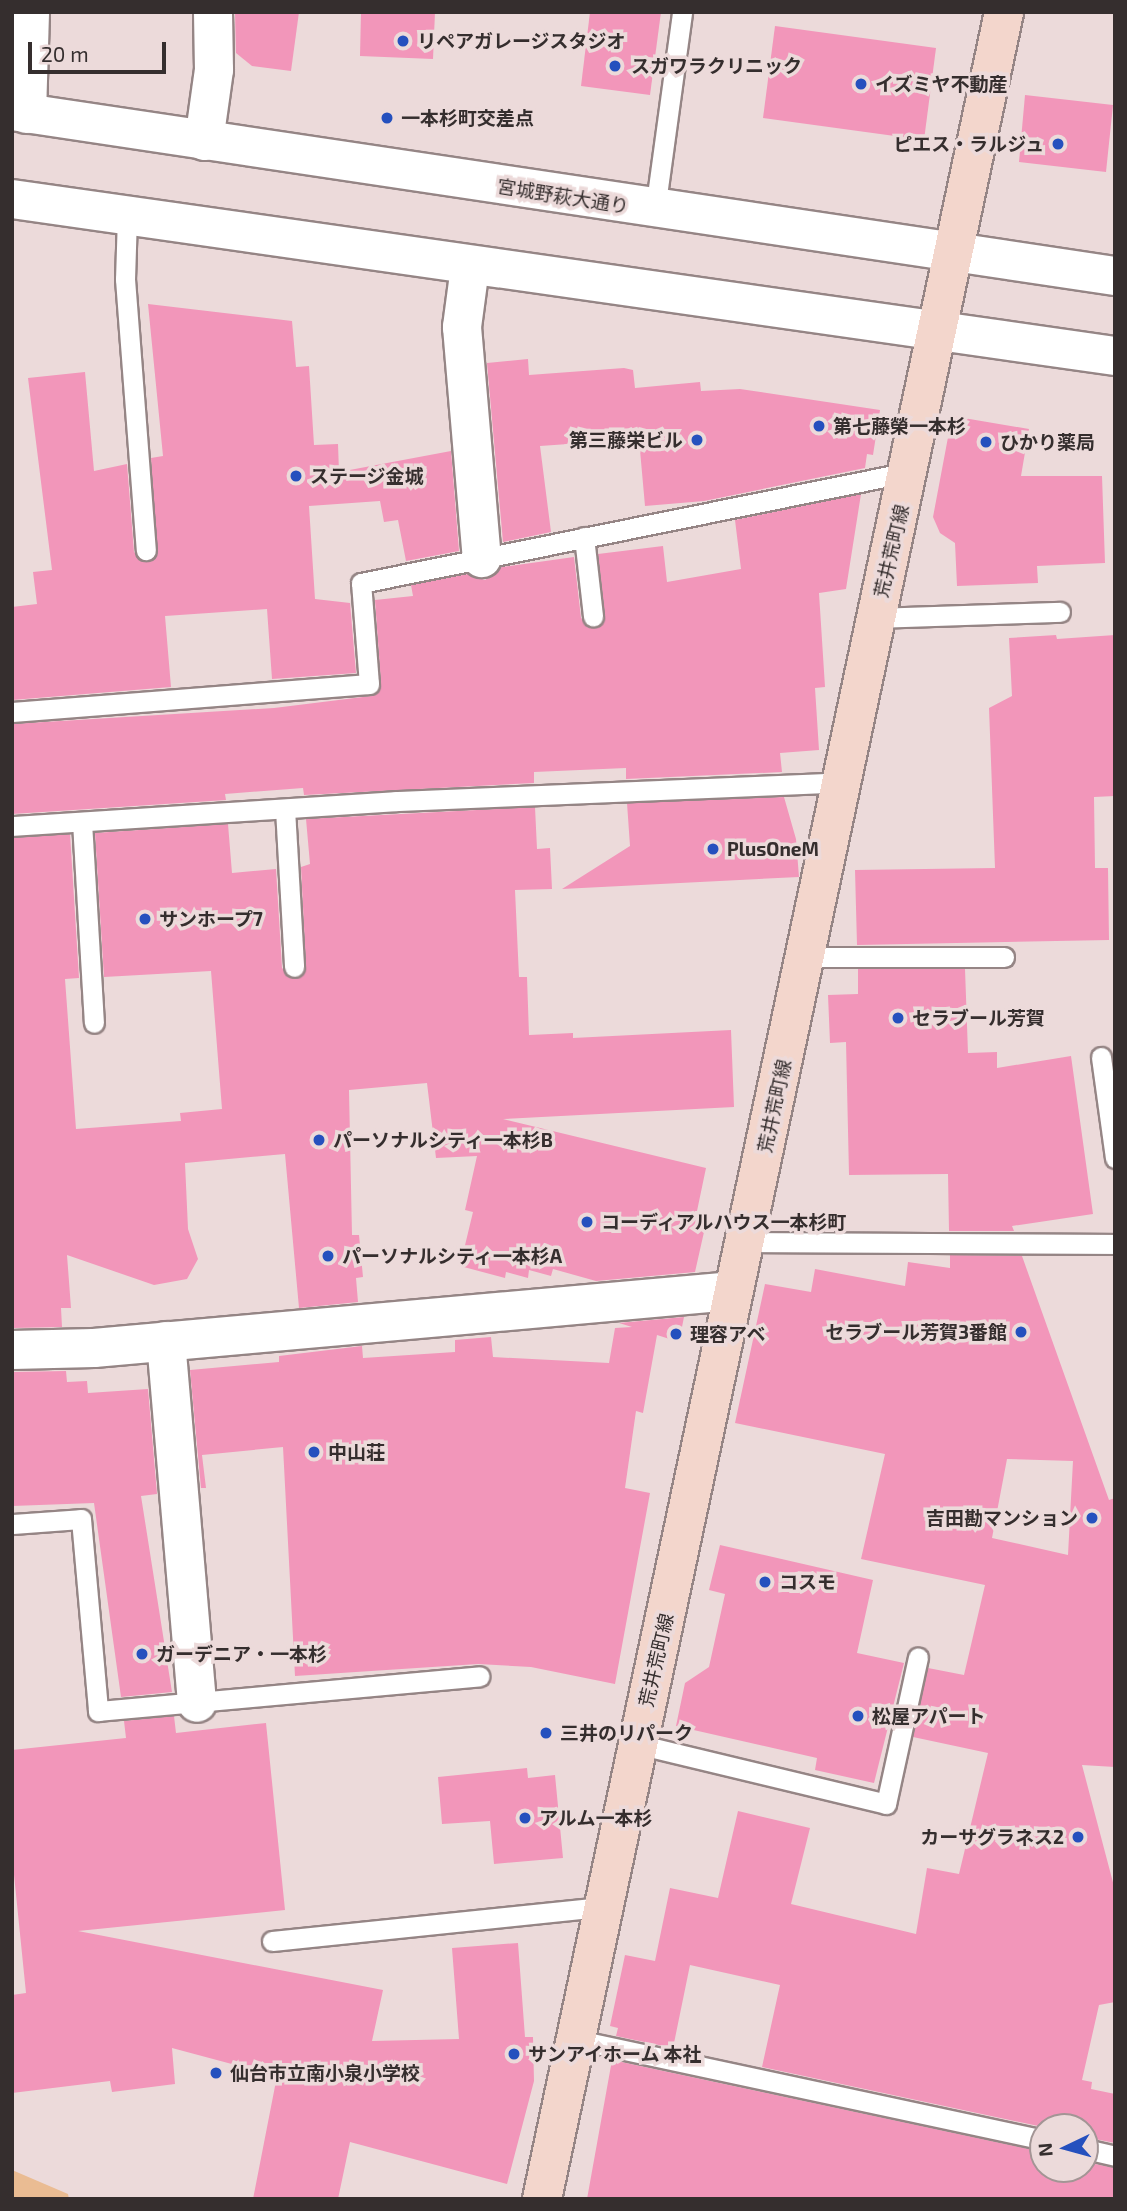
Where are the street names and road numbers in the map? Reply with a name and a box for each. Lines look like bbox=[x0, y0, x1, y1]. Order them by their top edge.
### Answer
street label: 宮城野萩大通り bbox=[496, 174, 630, 218]
street label: 荒井荒町線 bbox=[869, 502, 913, 600]
street label: 荒井荒町線 bbox=[753, 1057, 795, 1155]
street label: 荒井荒町線 bbox=[634, 1611, 678, 1709]

